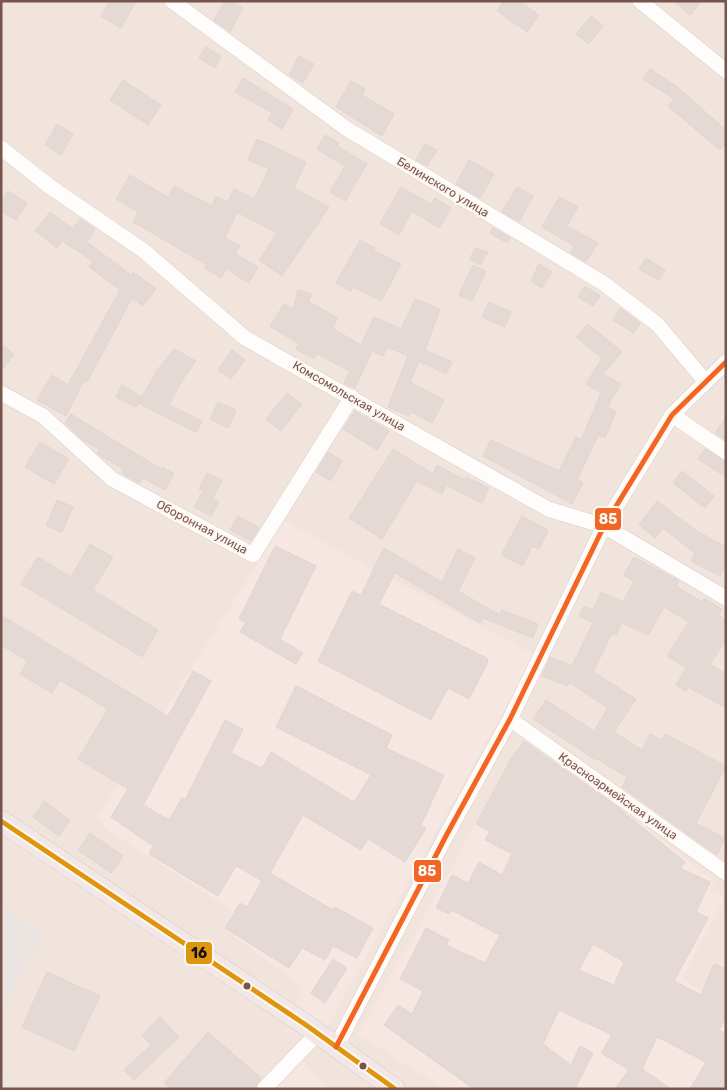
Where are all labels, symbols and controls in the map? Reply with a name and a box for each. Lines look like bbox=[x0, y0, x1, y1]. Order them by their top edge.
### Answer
street label: Белинского улица bbox=[394, 154, 492, 220]
street label: Комсомольская улица bbox=[290, 358, 408, 434]
street label: Оборонная улица bbox=[154, 497, 250, 557]
line badge: 85 bbox=[594, 507, 622, 531]
text: 85 bbox=[599, 511, 617, 528]
street label: Красноармейская улица bbox=[556, 750, 680, 842]
line badge: 85 bbox=[413, 859, 442, 883]
text: 85 bbox=[418, 863, 436, 880]
line badge: 16 bbox=[185, 941, 213, 965]
text: 16 bbox=[191, 945, 207, 962]
unlabelled marker bbox=[242, 981, 252, 991]
unlabelled marker bbox=[358, 1061, 368, 1071]

